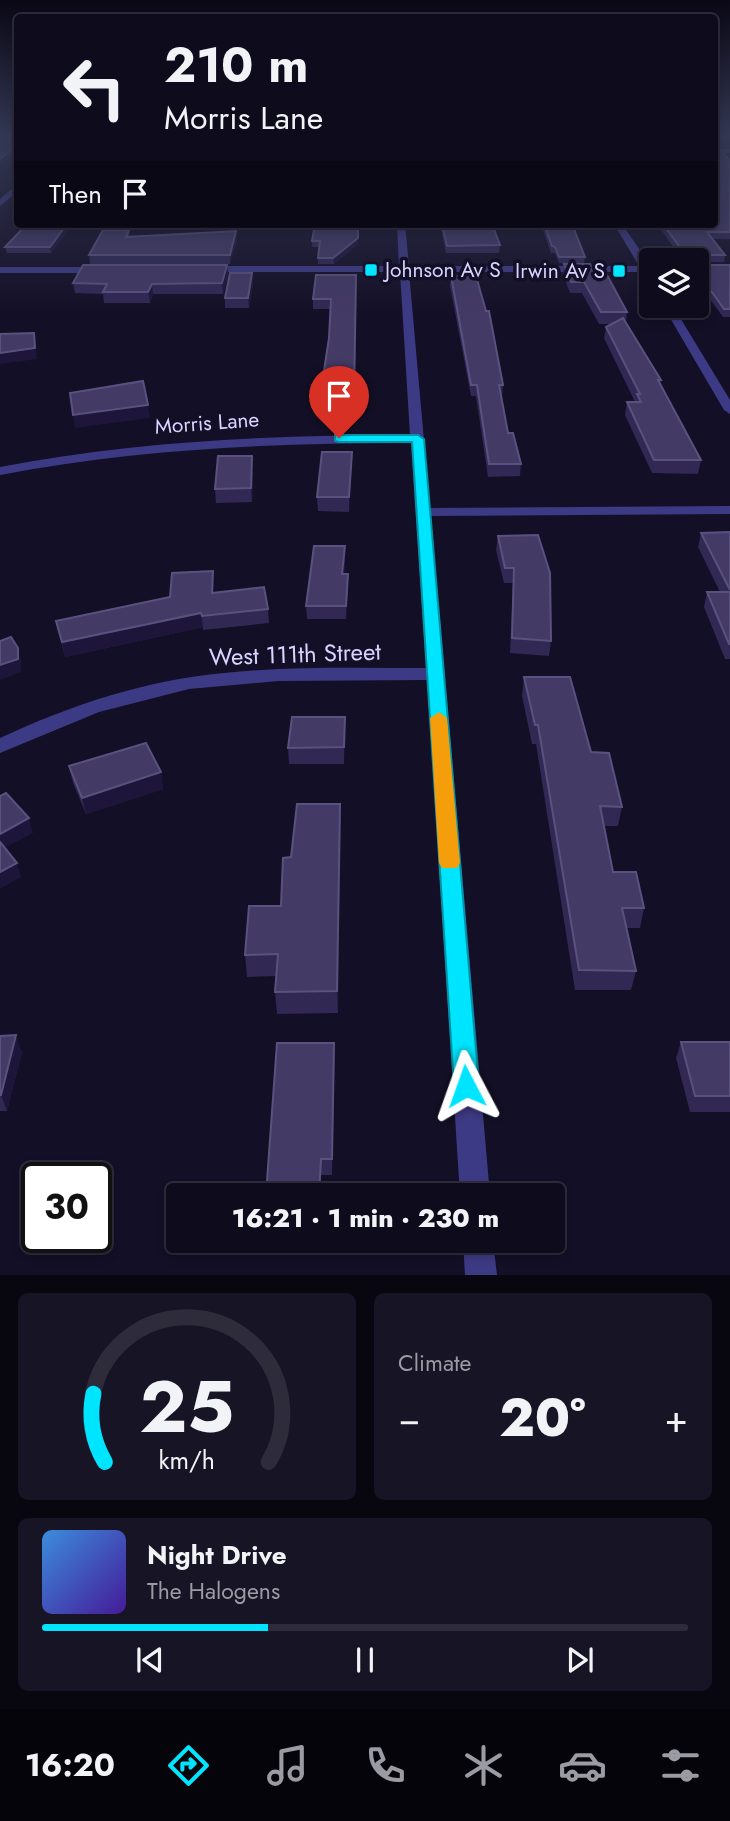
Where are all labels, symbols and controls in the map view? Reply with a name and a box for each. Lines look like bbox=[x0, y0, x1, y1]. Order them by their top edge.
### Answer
text: 210 m bbox=[164, 30, 308, 100]
icon: left bbox=[49, 42, 140, 133]
text: Morris Lane bbox=[164, 95, 323, 141]
text: Then bbox=[49, 175, 102, 213]
icon: arrive bbox=[116, 175, 154, 213]
map controls bbox=[639, 248, 709, 318]
button: layers bbox=[639, 248, 709, 318]
place label: Johnson Av S bbox=[382, 255, 501, 285]
place label: Irwin Av S bbox=[515, 256, 605, 286]
marker: Johnson Av S bbox=[363, 262, 379, 278]
marker: Irwin Av S bbox=[611, 263, 627, 279]
pin bbox=[309, 366, 369, 438]
icon: arrive bbox=[320, 377, 358, 415]
street label: Morris Lane bbox=[154, 404, 260, 442]
street label: West 111th Street bbox=[208, 634, 382, 674]
position arrow bbox=[429, 1049, 503, 1123]
speed limit sign: 30 bbox=[21, 1162, 112, 1253]
text: 16:21 · 1 min · 230 m bbox=[232, 1199, 499, 1237]
text: Climate bbox=[398, 1346, 471, 1380]
text: 25 bbox=[140, 1355, 234, 1460]
text: 20° bbox=[499, 1380, 586, 1456]
text: − bbox=[398, 1391, 420, 1446]
text: + bbox=[665, 1391, 688, 1446]
text: km/h bbox=[159, 1442, 215, 1478]
text: Night Drive bbox=[147, 1536, 287, 1574]
text: The Halogens bbox=[147, 1574, 280, 1608]
icon: previous bbox=[131, 1641, 169, 1679]
icon: pause bbox=[346, 1641, 384, 1679]
icon: next bbox=[561, 1641, 599, 1679]
icon: directions bbox=[164, 1741, 213, 1790]
icon: music bbox=[263, 1741, 312, 1790]
icon: phone bbox=[361, 1741, 410, 1790]
icon: climate bbox=[459, 1741, 508, 1790]
icon: car bbox=[558, 1741, 607, 1790]
icon: filters bbox=[656, 1741, 705, 1790]
text: 16:20 bbox=[25, 1742, 115, 1788]

